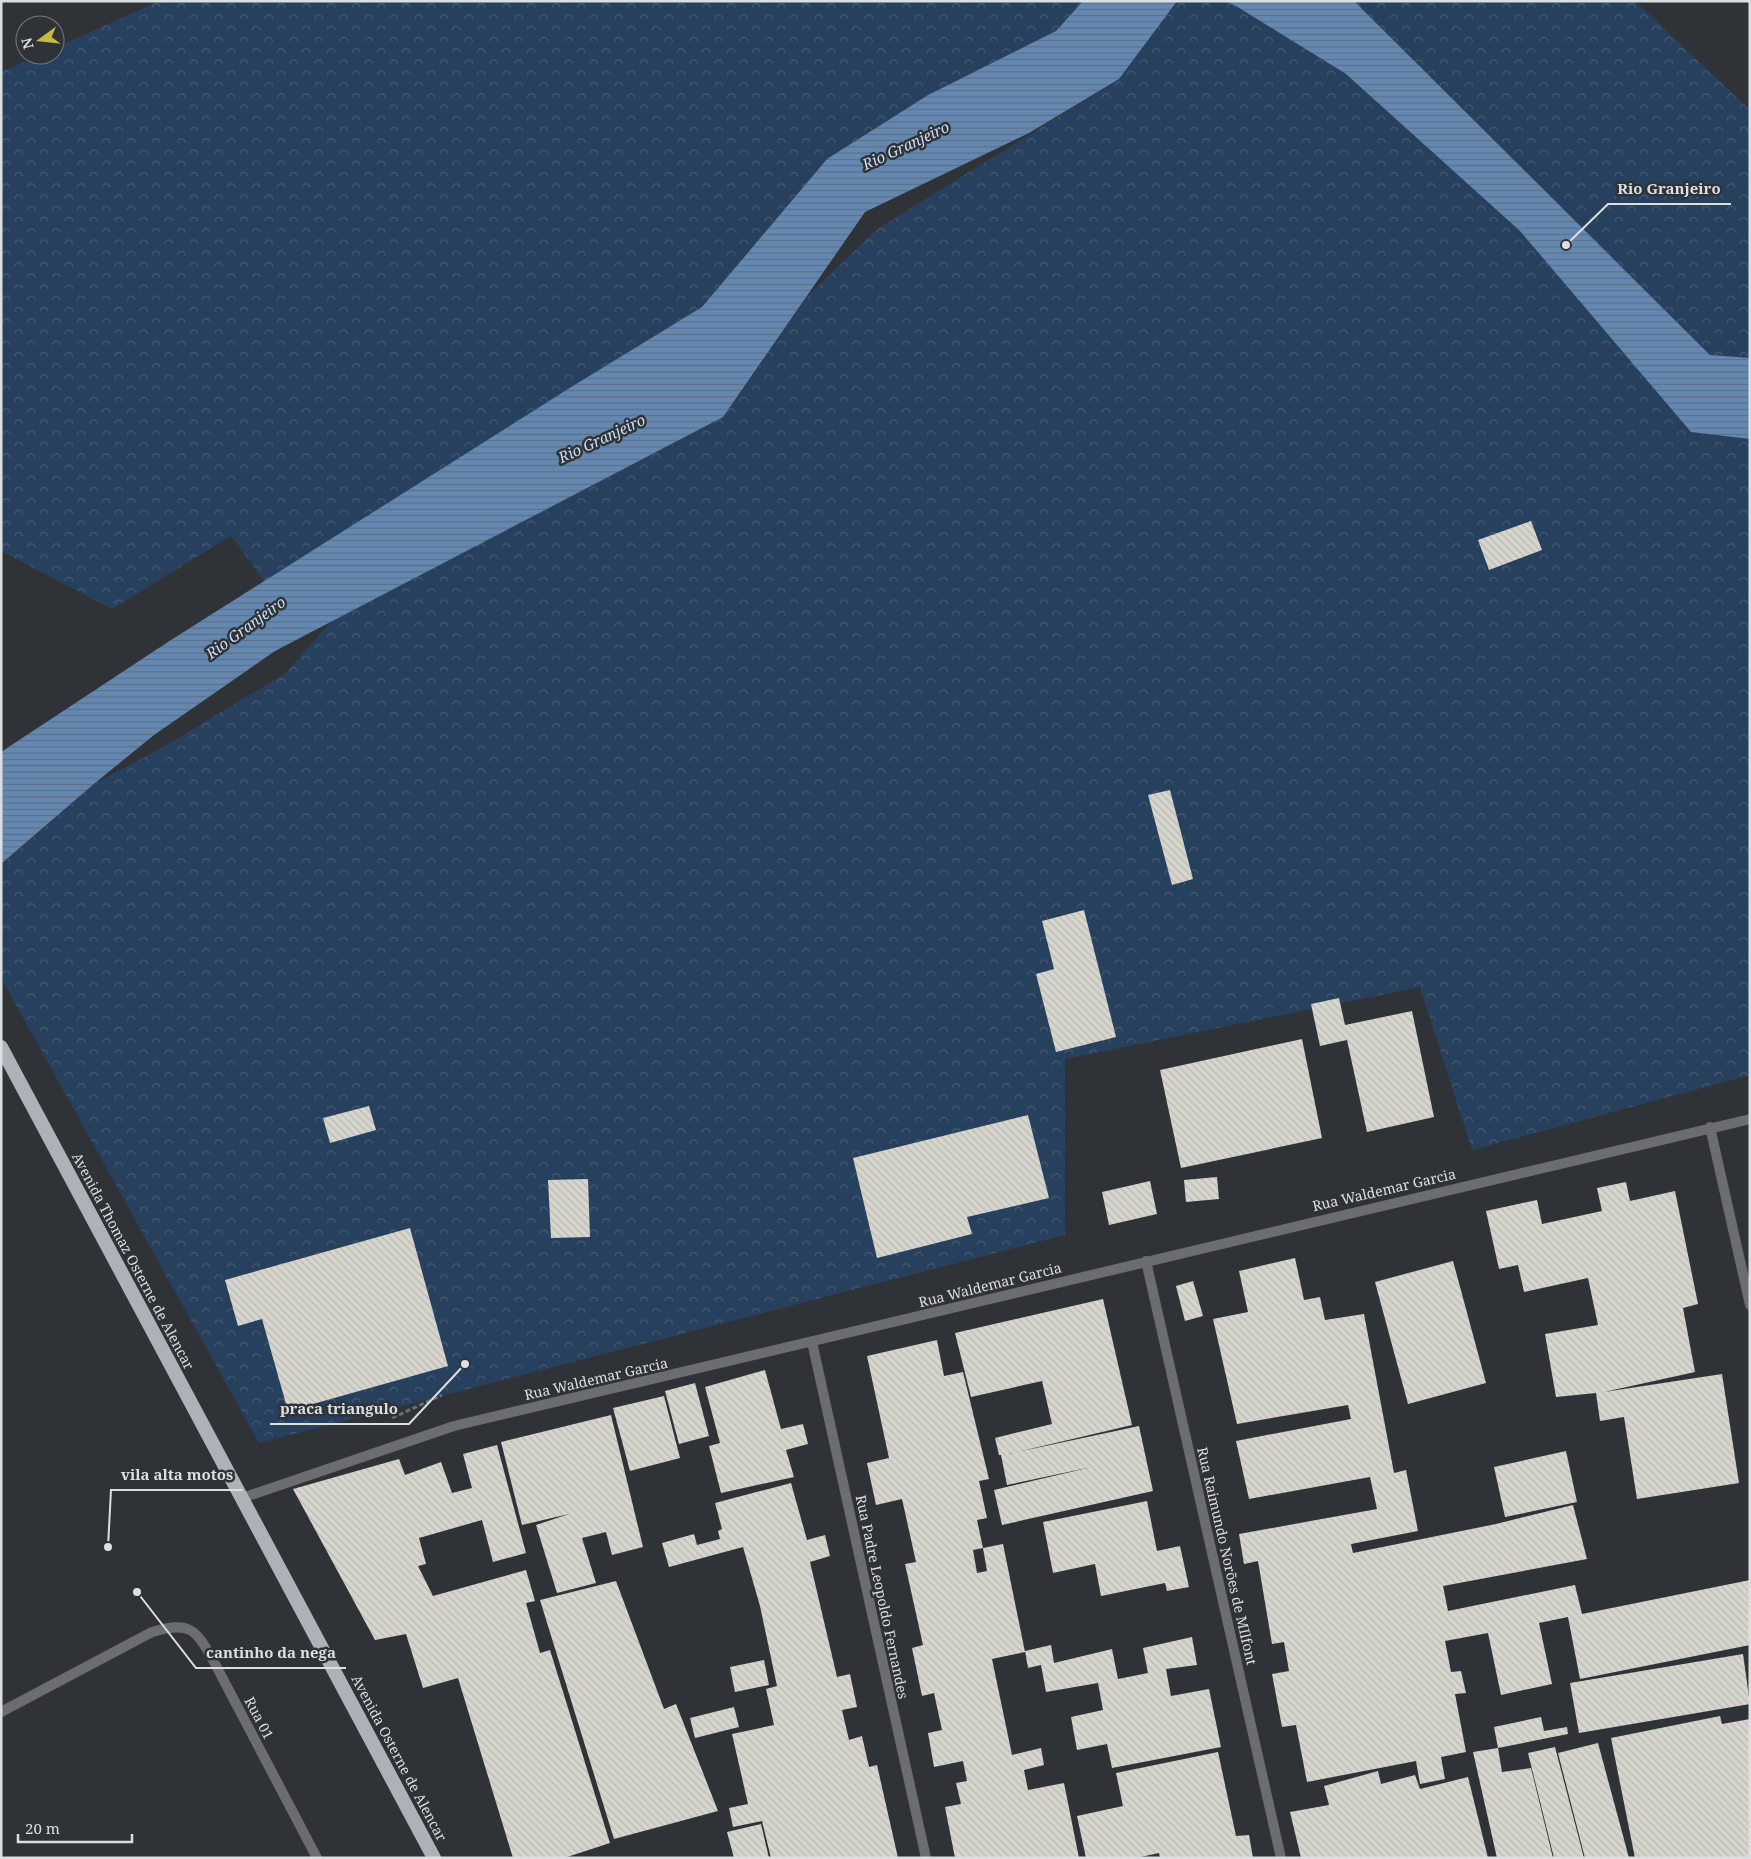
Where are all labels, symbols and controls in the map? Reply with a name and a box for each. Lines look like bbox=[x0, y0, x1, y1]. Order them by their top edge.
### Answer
north arrow bbox=[15, 15, 65, 65]
text: N bbox=[16, 36, 38, 51]
water label: Rio Granjeiro bbox=[858, 116, 952, 174]
callout: Rio Granjeiro bbox=[1608, 174, 1731, 204]
text: Rio Granjeiro bbox=[1617, 178, 1721, 198]
water label: Rio Granjeiro bbox=[554, 409, 648, 467]
water label: Rio Granjeiro bbox=[201, 592, 289, 663]
street label: Avenida Thomaz Osterne de Alencar bbox=[68, 1149, 199, 1373]
street label: Rua Waldemar Garcia bbox=[1310, 1164, 1458, 1215]
street label: Rua Waldemar Garcia bbox=[916, 1258, 1063, 1311]
street label: Rua Waldemar Garcia bbox=[522, 1353, 670, 1404]
callout: praca triangulo bbox=[270, 1394, 409, 1424]
text: praca triangulo bbox=[280, 1398, 398, 1418]
street label: Rua Raimundo Norões de MIlfont bbox=[1193, 1445, 1262, 1667]
callout: vila alta motos bbox=[111, 1460, 243, 1490]
text: vila alta motos bbox=[121, 1464, 233, 1484]
street label: Rua Padre Leopoldo Fernandes bbox=[852, 1493, 913, 1701]
callout: cantinho da nega bbox=[196, 1638, 346, 1668]
text: cantinho da nega bbox=[206, 1642, 336, 1662]
street label: Avenida Osterne de Alencar bbox=[347, 1671, 452, 1845]
street label: Rua 01 bbox=[240, 1693, 278, 1742]
scale bar bbox=[18, 1812, 131, 1844]
text: 20 m bbox=[25, 1818, 60, 1838]

